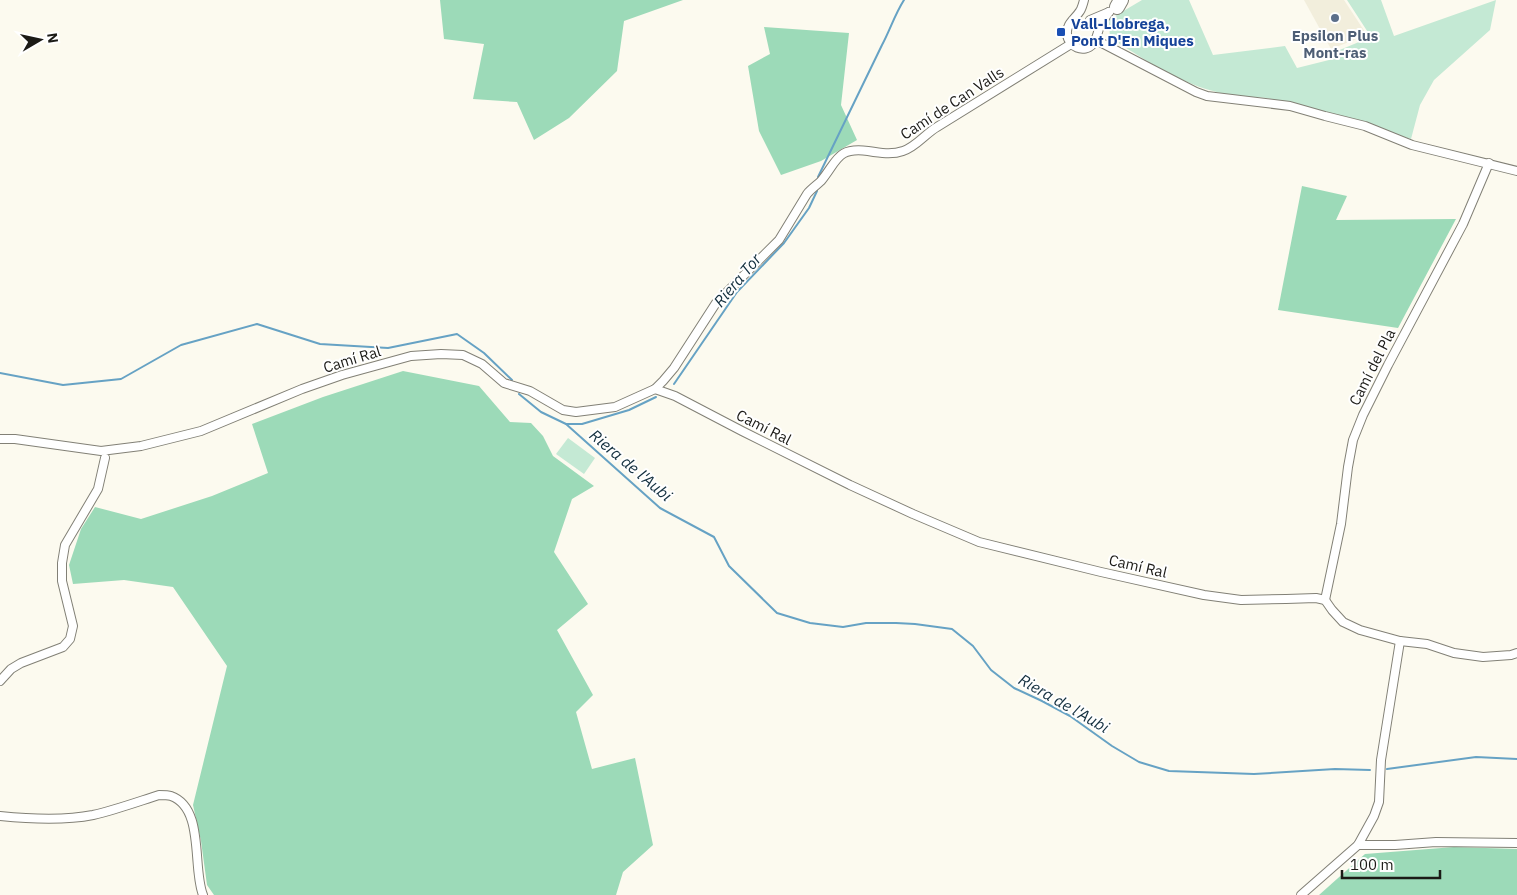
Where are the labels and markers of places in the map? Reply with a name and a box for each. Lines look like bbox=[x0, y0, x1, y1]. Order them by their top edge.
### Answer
marker: Epsilon Plus Mont-ras bbox=[1329, 12, 1341, 24]
place label: Vall-Llobrega, Pont D'En Miques bbox=[1071, 14, 1194, 50]
marker: Vall-Llobrega, Pont D'En Miques bbox=[1055, 26, 1067, 38]
place label: Epsilon Plus Mont-ras bbox=[1292, 26, 1379, 62]

